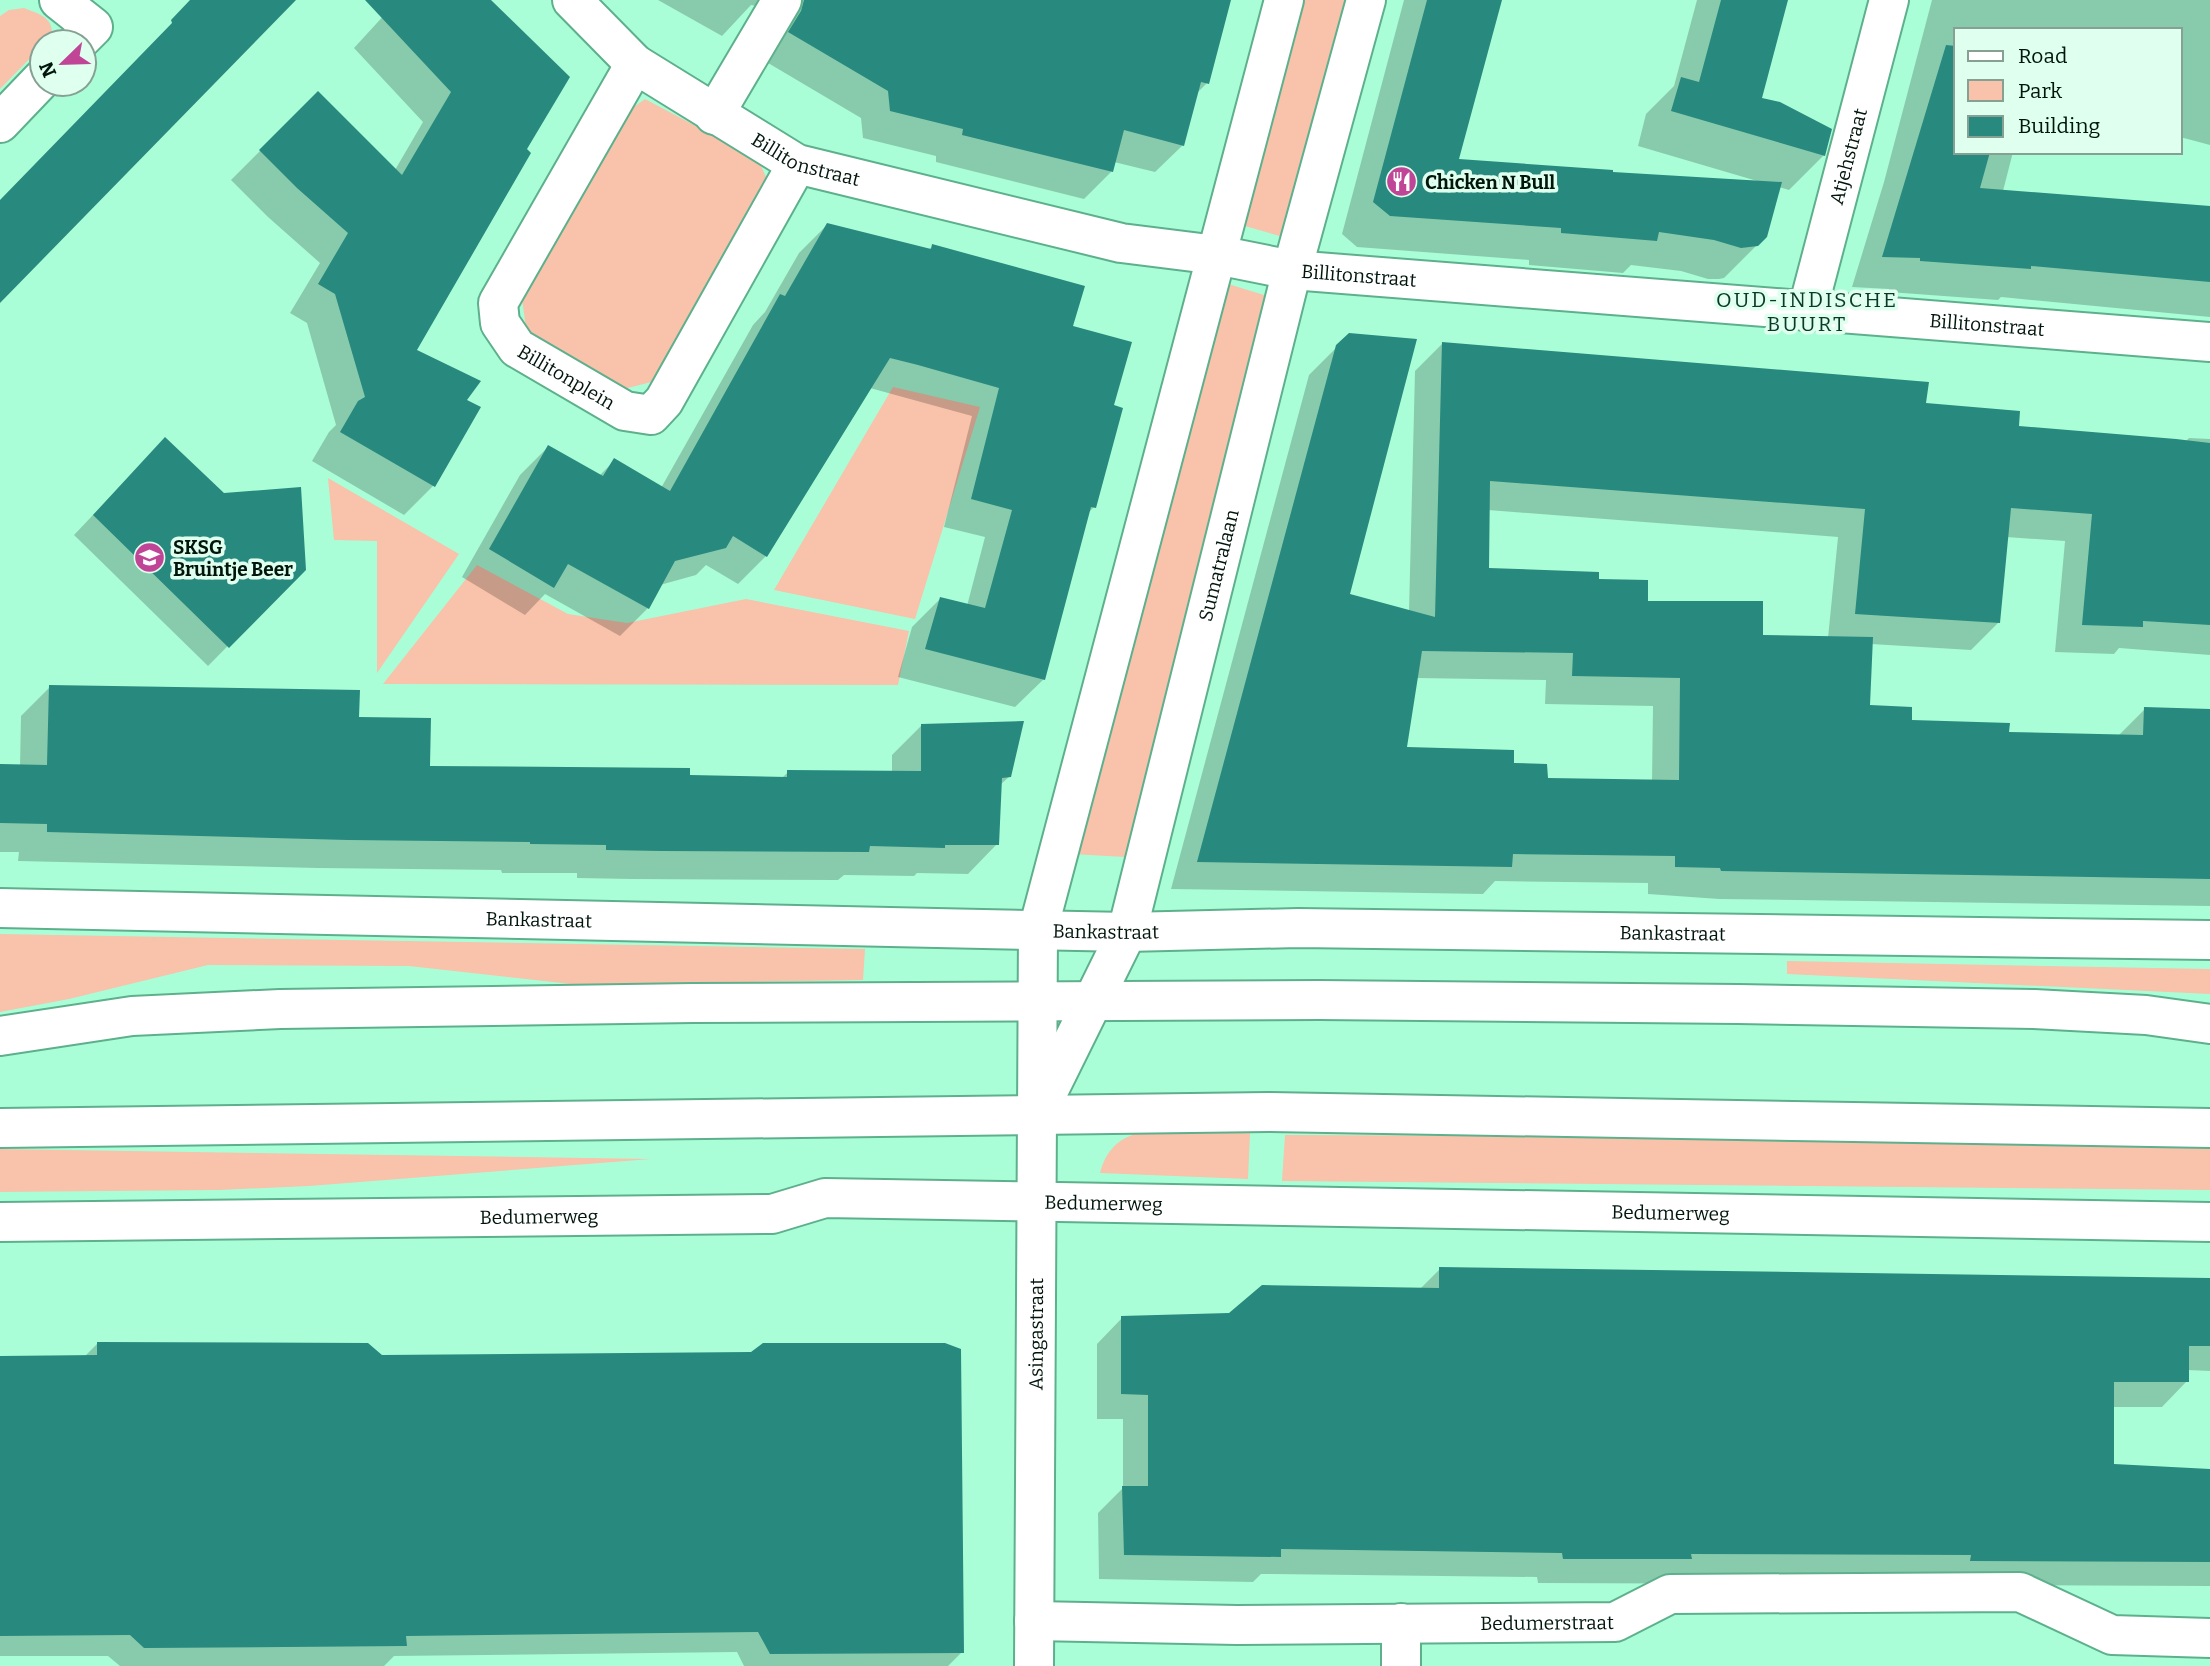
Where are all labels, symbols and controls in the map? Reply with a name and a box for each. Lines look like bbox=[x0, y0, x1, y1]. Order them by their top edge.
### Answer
north arrow bbox=[28, 28, 98, 98]
legend bbox=[1954, 28, 2182, 154]
text: Road bbox=[2018, 43, 2067, 69]
text: N bbox=[34, 58, 61, 81]
text: Park bbox=[2018, 78, 2062, 104]
street label: Atjehstraat bbox=[1825, 106, 1872, 207]
text: Building bbox=[2018, 113, 2101, 139]
street label: Billitonstraat bbox=[747, 128, 862, 191]
restaurant icon: Chicken N Bull bbox=[1385, 165, 1419, 199]
place label: Chicken N Bull bbox=[1425, 171, 1555, 194]
street label: Billitonstraat bbox=[1300, 260, 1417, 292]
district label: OUD-INDISCHE BUURT bbox=[1716, 287, 1898, 337]
street label: Billitonstraat bbox=[1929, 309, 2045, 341]
street label: Billitonplein bbox=[513, 340, 619, 415]
street label: Sumatralaan bbox=[1194, 507, 1244, 624]
place label: SKSG Bruintje Beer bbox=[173, 536, 293, 581]
school or university icon: SKSG Bruintje Beer bbox=[133, 541, 167, 575]
street label: Bankastraat bbox=[485, 907, 592, 933]
street label: Bankastraat bbox=[1052, 919, 1159, 944]
street label: Bankastraat bbox=[1619, 921, 1726, 946]
street label: Bedumerweg bbox=[1044, 1191, 1163, 1216]
street label: Bedumerweg bbox=[1611, 1201, 1730, 1226]
street label: Bedumerweg bbox=[480, 1205, 599, 1229]
street label: Asingastraat bbox=[1024, 1278, 1048, 1390]
street label: Bedumerstraat bbox=[1480, 1611, 1614, 1635]

